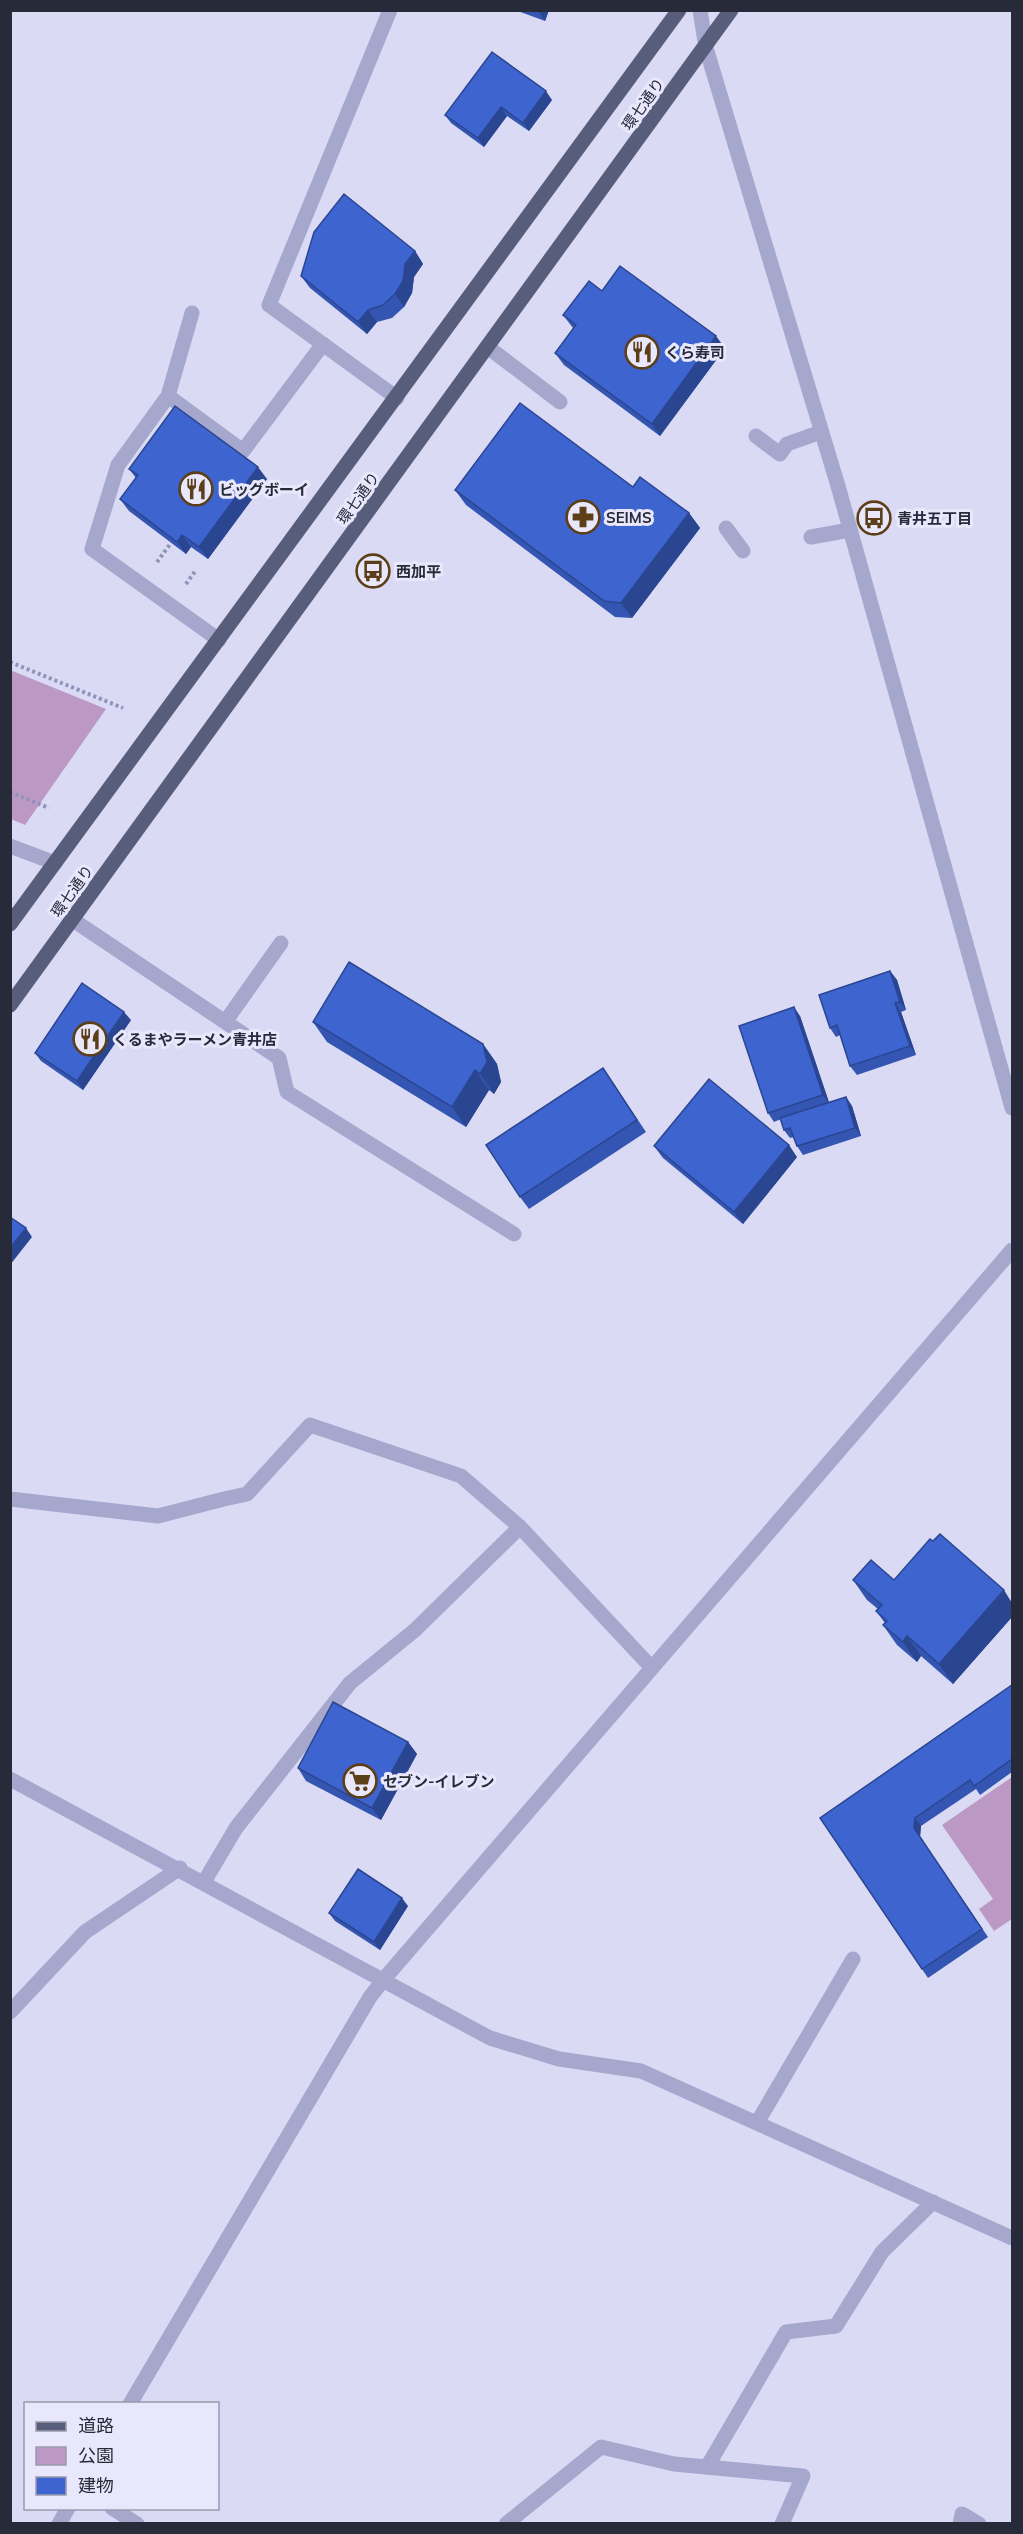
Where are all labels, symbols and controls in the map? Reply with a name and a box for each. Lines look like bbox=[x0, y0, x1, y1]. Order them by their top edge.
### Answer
street label: 環七通り bbox=[618, 74, 668, 134]
restaurant icon: くら寿司 bbox=[624, 334, 660, 370]
place label: くら寿司 bbox=[665, 343, 725, 362]
street label: 環七通り bbox=[333, 468, 383, 528]
restaurant icon: ビッグボーイ bbox=[178, 471, 214, 507]
place label: ビッグボーイ bbox=[219, 480, 309, 499]
pharmacy icon: SEIMS bbox=[565, 499, 601, 535]
bus stop icon: 青井五丁目 bbox=[856, 500, 892, 536]
place label: SEIMS bbox=[606, 508, 652, 527]
place label: 青井五丁目 bbox=[897, 509, 972, 528]
bus stop icon: 西加平 bbox=[355, 553, 391, 589]
place label: 西加平 bbox=[396, 562, 441, 581]
street label: 環七通り bbox=[47, 861, 97, 921]
restaurant icon: くるまやラーメン青井店 bbox=[72, 1021, 108, 1057]
place label: くるまやラーメン青井店 bbox=[113, 1030, 277, 1049]
supermarket icon: セブン-イレブン bbox=[342, 1763, 378, 1799]
place label: セブン-イレブン bbox=[383, 1772, 495, 1791]
legend bbox=[24, 2402, 219, 2510]
text: 道路 bbox=[78, 2414, 114, 2437]
text: 公園 bbox=[78, 2444, 114, 2467]
text: 建物 bbox=[78, 2474, 114, 2497]

